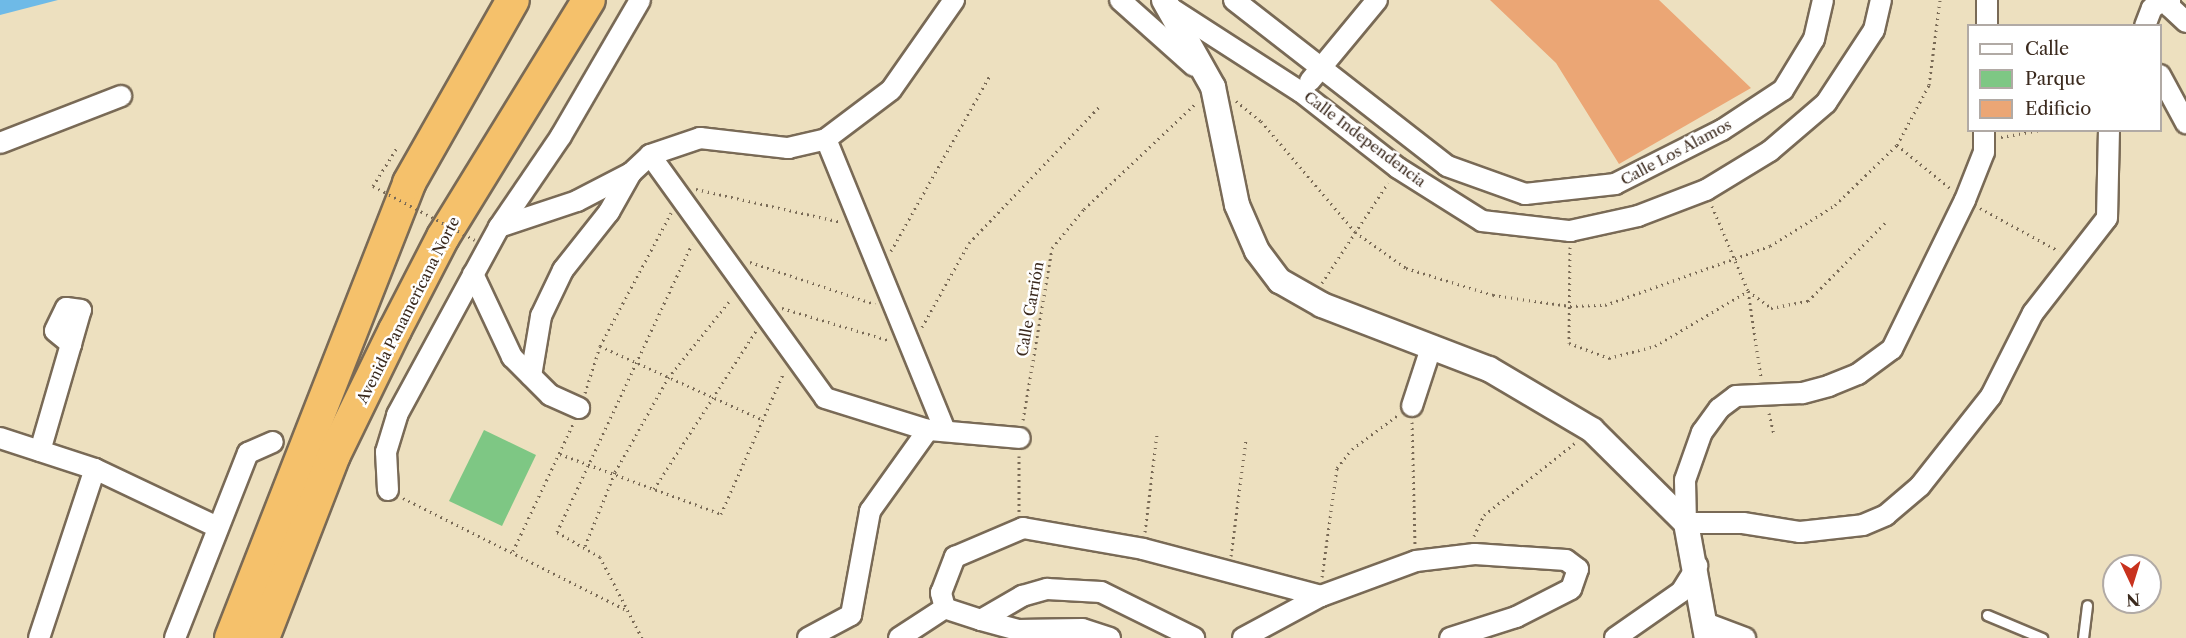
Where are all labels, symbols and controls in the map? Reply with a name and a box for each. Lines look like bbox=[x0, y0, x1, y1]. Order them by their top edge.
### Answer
legend bbox=[1967, 24, 2162, 132]
text: Calle bbox=[2025, 38, 2069, 60]
text: Parque bbox=[2025, 68, 2086, 90]
street label: Calle Independencia bbox=[1301, 87, 1429, 191]
text: Edificio bbox=[2025, 98, 2091, 120]
street label: Calle Los Alamos bbox=[1617, 115, 1735, 189]
street label: Avenida Panamericana Norte bbox=[353, 213, 463, 407]
street label: Calle Carrión bbox=[1013, 260, 1047, 358]
north arrow bbox=[2102, 554, 2162, 614]
text: N bbox=[2125, 590, 2141, 610]

